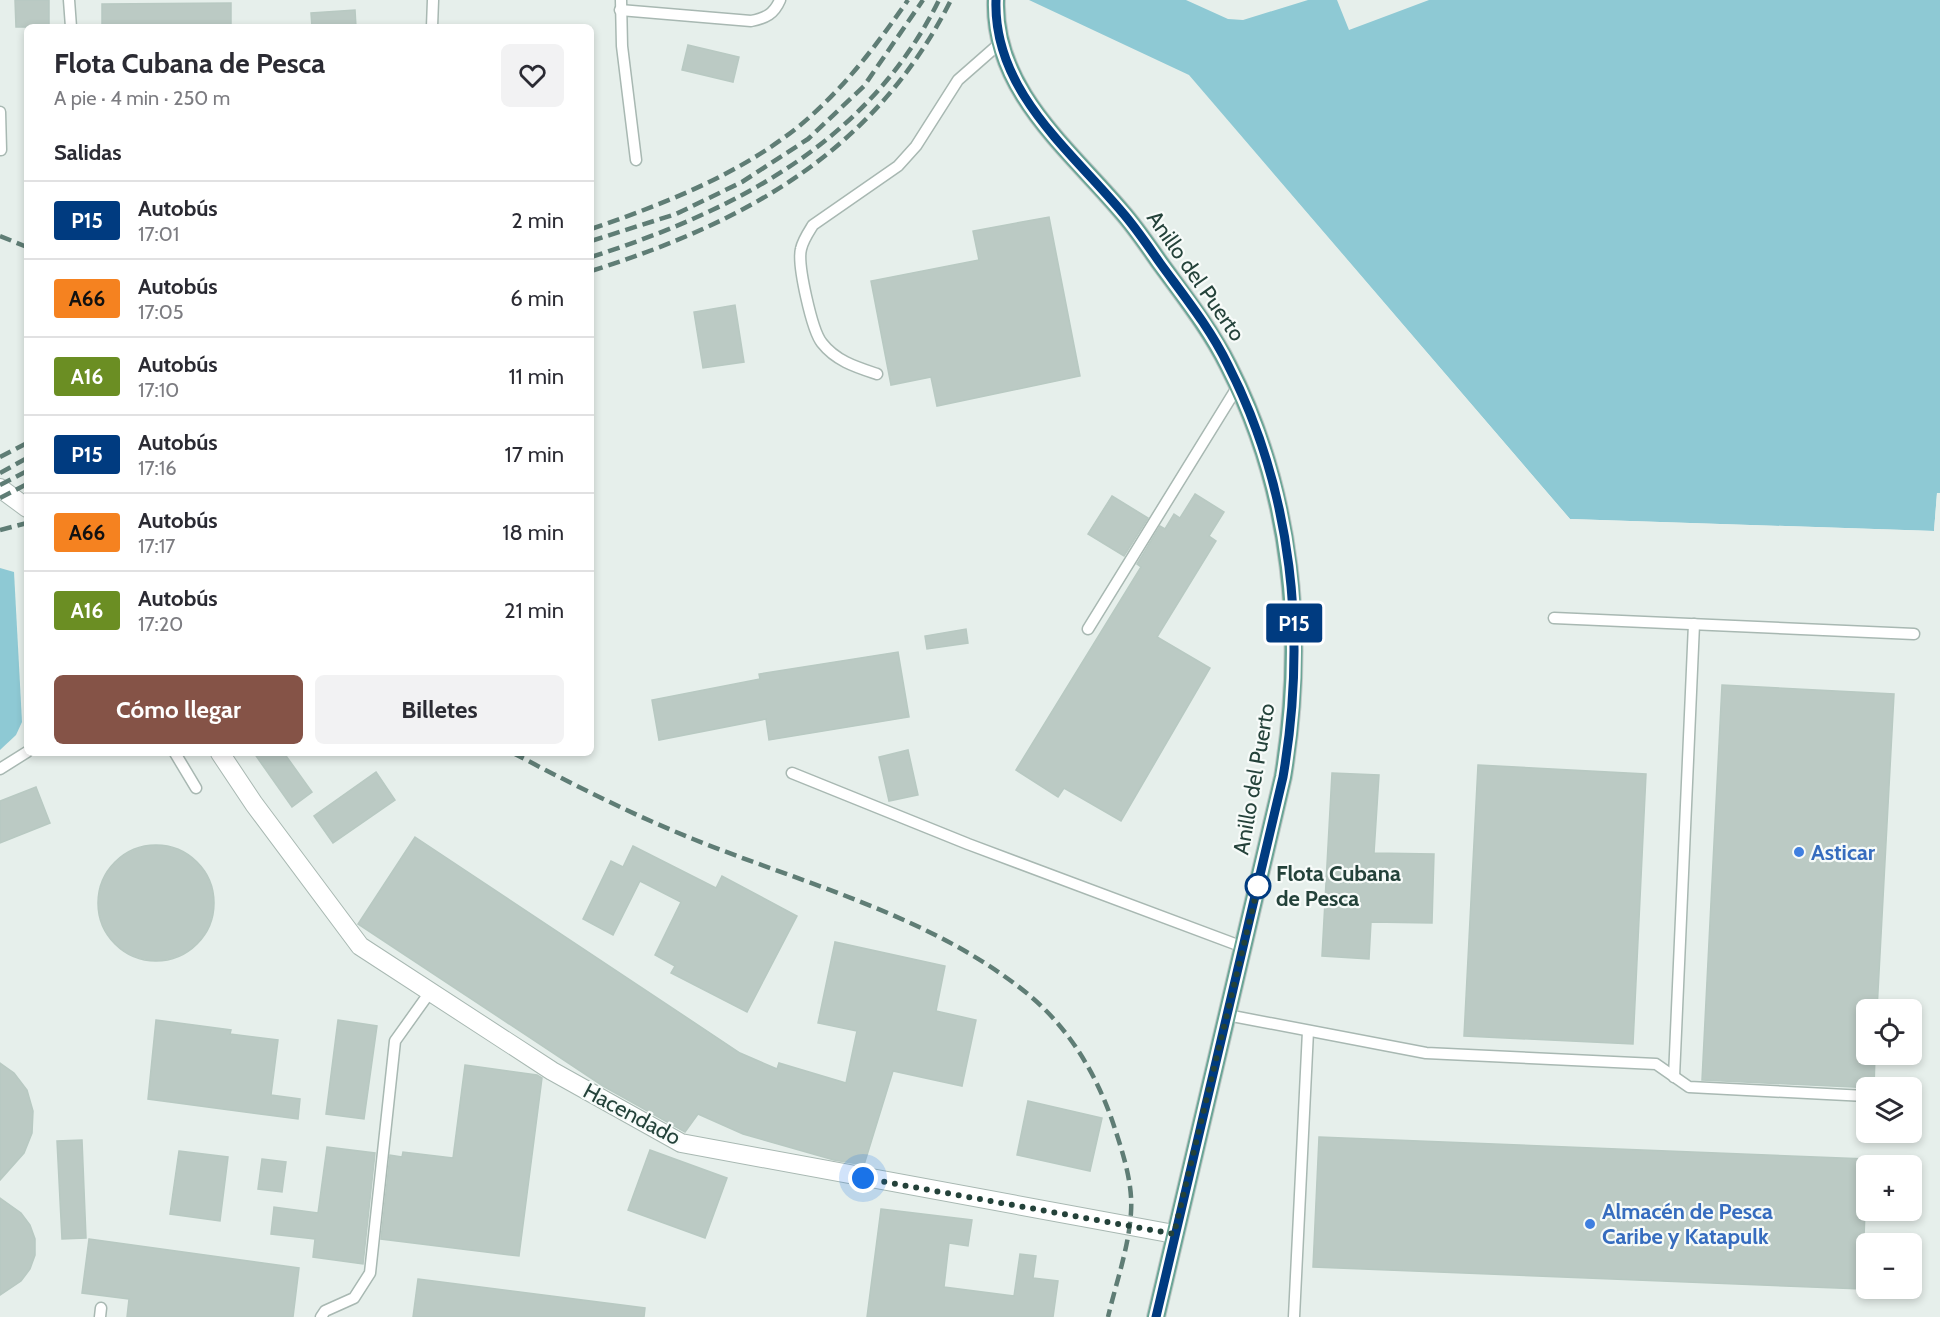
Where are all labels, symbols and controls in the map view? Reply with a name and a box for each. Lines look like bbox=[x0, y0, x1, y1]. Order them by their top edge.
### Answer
button: heart bbox=[501, 44, 564, 107]
text: Flota Cubana de Pesca bbox=[54, 46, 325, 80]
text: A pie · 4 min · 250 m bbox=[54, 86, 230, 110]
text: Salidas bbox=[54, 139, 122, 166]
text: Autobús bbox=[138, 195, 218, 222]
street label: Anillo del Puerto bbox=[1141, 206, 1251, 346]
text: 2 min bbox=[511, 207, 564, 234]
text: P15 bbox=[71, 208, 103, 233]
text: 17:01 bbox=[138, 222, 179, 246]
text: Autobús bbox=[138, 273, 218, 300]
text: 6 min bbox=[510, 285, 564, 312]
text: A66 bbox=[69, 286, 105, 311]
text: 17:05 bbox=[138, 300, 184, 324]
text: Autobús bbox=[138, 351, 218, 378]
text: 11 min bbox=[508, 363, 564, 390]
text: A16 bbox=[71, 364, 103, 389]
text: 17:10 bbox=[138, 378, 179, 402]
text: Autobús bbox=[138, 429, 218, 456]
text: 17 min bbox=[505, 441, 564, 468]
text: P15 bbox=[71, 442, 103, 467]
text: 17:16 bbox=[138, 456, 177, 480]
text: Autobús bbox=[138, 507, 218, 534]
text: 18 min bbox=[502, 519, 564, 546]
text: A66 bbox=[69, 520, 105, 545]
text: 17:17 bbox=[138, 534, 175, 558]
text: Autobús bbox=[138, 585, 218, 612]
text: 21 min bbox=[504, 597, 564, 624]
text: A16 bbox=[71, 598, 103, 623]
line badge: P15 bbox=[1260, 604, 1328, 642]
text: P15 bbox=[1278, 611, 1310, 636]
text: 17:20 bbox=[138, 612, 183, 636]
button: Cómo llegar bbox=[54, 675, 303, 744]
button: Billetes bbox=[315, 675, 564, 744]
street label: Anillo del Puerto bbox=[1227, 701, 1281, 857]
place label: Asticar bbox=[1811, 839, 1876, 866]
marker: Asticar bbox=[1792, 845, 1806, 859]
place label: Flota Cubana de Pesca bbox=[1276, 860, 1401, 912]
marker: Flota Cubana de Pesca bbox=[1245, 873, 1271, 899]
map controls bbox=[1856, 999, 1922, 1299]
button: locate bbox=[1856, 999, 1922, 1065]
street label: Hacendado bbox=[579, 1077, 685, 1151]
button: layers bbox=[1856, 1077, 1922, 1143]
button: + bbox=[1856, 1155, 1922, 1221]
your location bbox=[848, 1163, 878, 1193]
place label: Almacén de Pesca Caribe y Katapulk bbox=[1602, 1198, 1773, 1250]
marker: Almacén de Pesca Caribe y Katapulk bbox=[1583, 1217, 1597, 1231]
button: − bbox=[1856, 1233, 1922, 1299]

